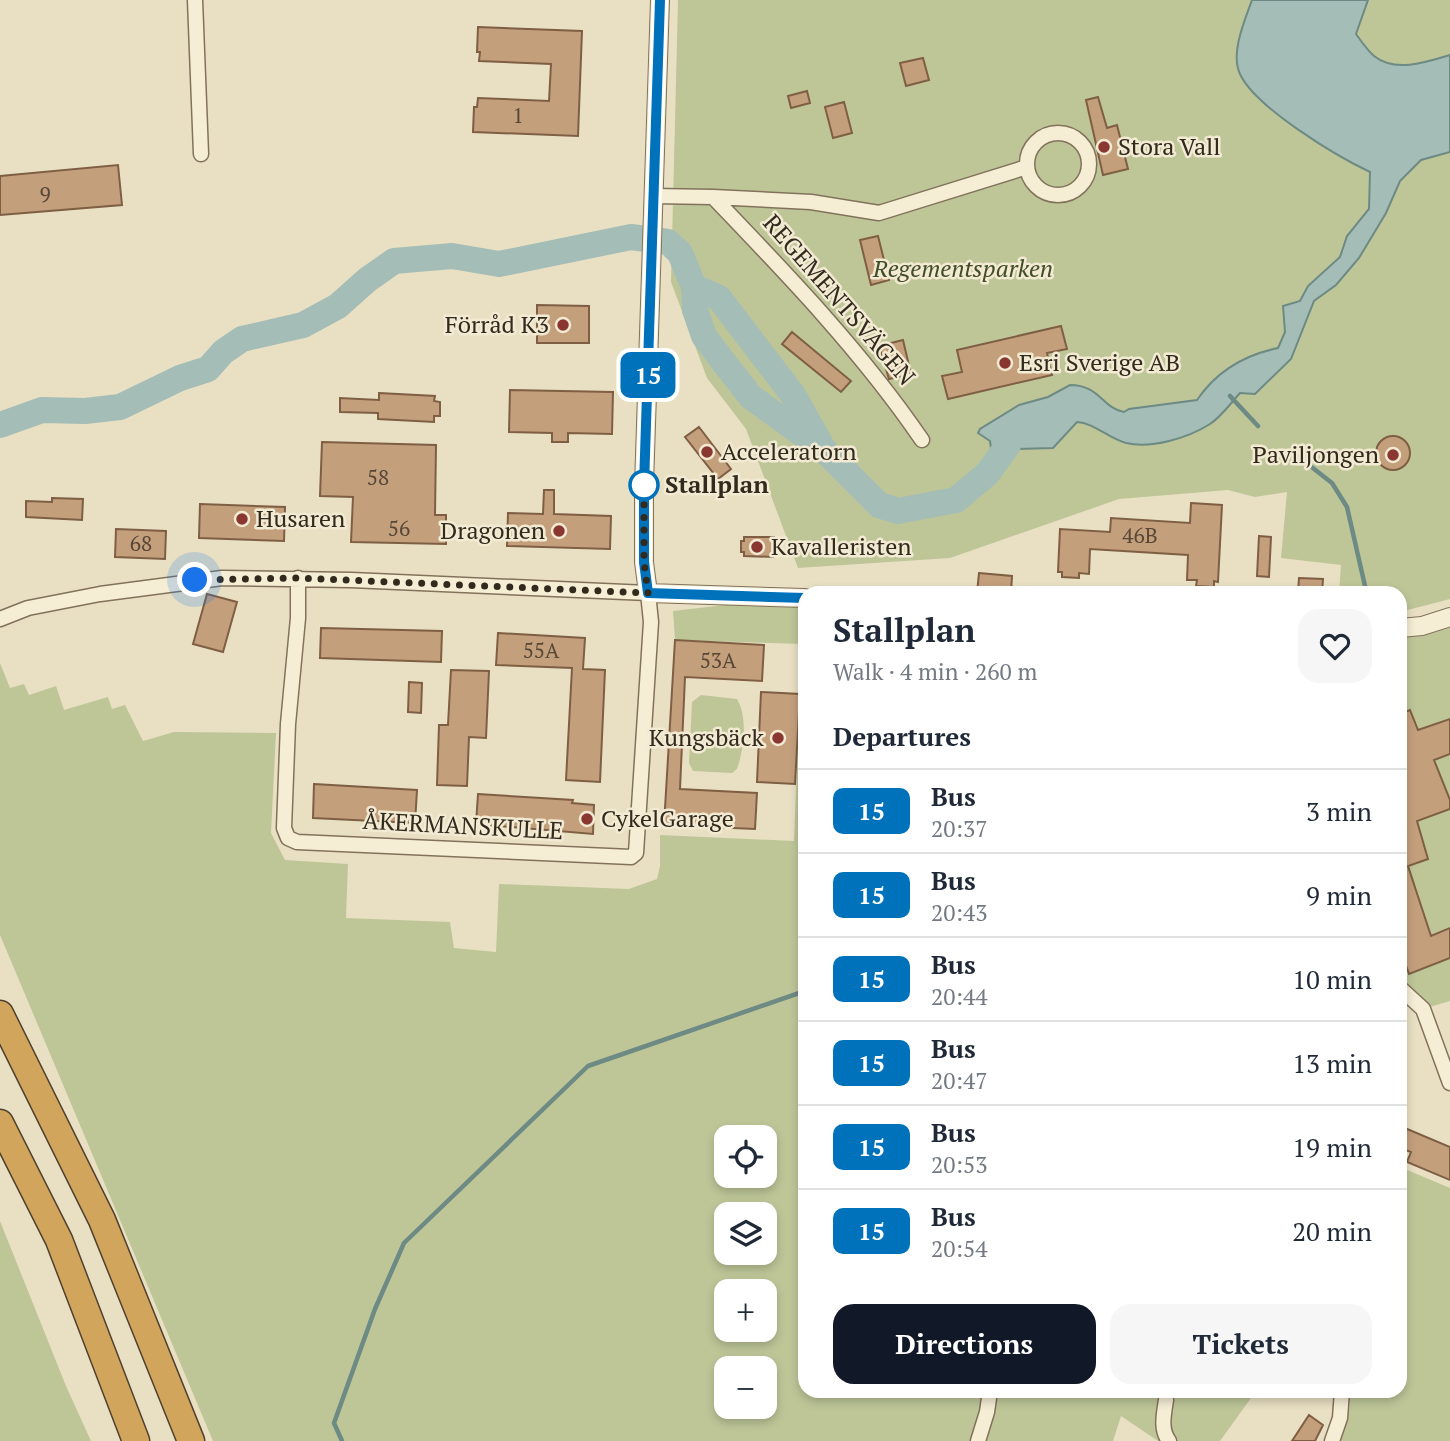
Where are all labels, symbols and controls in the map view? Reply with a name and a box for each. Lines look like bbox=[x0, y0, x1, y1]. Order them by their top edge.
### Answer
house number: 1 bbox=[512, 101, 524, 129]
place label: Stora Vall bbox=[1118, 130, 1221, 162]
marker: Stora Vall bbox=[1096, 139, 1112, 155]
house number: 9 bbox=[39, 180, 51, 208]
street label: REGEMENTSVÄGEN bbox=[757, 207, 923, 392]
park label: Regementsparken bbox=[872, 252, 1053, 284]
place label: Förråd K3 bbox=[445, 308, 549, 340]
marker: Förråd K3 bbox=[555, 317, 571, 333]
place label: Esri Sverige AB bbox=[1019, 346, 1180, 378]
line badge: 15 bbox=[616, 352, 680, 398]
marker: Esri Sverige AB bbox=[997, 355, 1013, 371]
text: 15 bbox=[634, 359, 662, 391]
place label: Acceleratorn bbox=[721, 435, 856, 467]
place label: Paviljongen bbox=[1253, 438, 1379, 470]
marker: Acceleratorn bbox=[699, 444, 715, 460]
marker: Paviljongen bbox=[1385, 447, 1401, 463]
house number: 58 bbox=[367, 463, 389, 491]
place label: Stallplan bbox=[665, 468, 769, 500]
marker: Stallplan bbox=[629, 470, 659, 500]
place label: Husaren bbox=[256, 502, 345, 534]
marker: Husaren bbox=[234, 511, 250, 527]
house number: 56 bbox=[388, 514, 410, 542]
place label: Dragonen bbox=[440, 514, 545, 546]
house number: 46B bbox=[1122, 521, 1158, 549]
marker: Dragonen bbox=[551, 523, 567, 539]
house number: 68 bbox=[130, 529, 152, 557]
place label: Kavalleristen bbox=[771, 530, 912, 562]
marker: Kavalleristen bbox=[749, 539, 765, 555]
your location bbox=[177, 562, 212, 597]
text: Stallplan bbox=[833, 608, 976, 651]
button: heart bbox=[1298, 609, 1372, 683]
house number: 55A bbox=[523, 636, 560, 664]
house number: 53A bbox=[700, 646, 737, 674]
text: Walk · 4 min · 260 m bbox=[833, 656, 1037, 687]
text: Departures bbox=[833, 719, 971, 753]
place label: Kungsbäck bbox=[649, 721, 765, 753]
marker: Kungsbäck bbox=[770, 730, 786, 746]
text: Bus bbox=[931, 779, 976, 813]
text: 3 min bbox=[1306, 794, 1372, 828]
text: 15 bbox=[858, 795, 885, 827]
place label: CykelGarage bbox=[601, 802, 734, 834]
street label: ÅKERMANSKULLE bbox=[362, 804, 564, 846]
marker: CykelGarage bbox=[579, 811, 595, 827]
text: 20:37 bbox=[931, 813, 988, 844]
text: Bus bbox=[931, 863, 976, 897]
text: 9 min bbox=[1306, 878, 1372, 912]
text: 15 bbox=[858, 879, 885, 911]
text: 20:43 bbox=[931, 897, 988, 928]
text: Bus bbox=[931, 947, 976, 981]
text: 10 min bbox=[1292, 962, 1372, 996]
text: 15 bbox=[858, 963, 885, 995]
text: 20:44 bbox=[931, 981, 988, 1012]
text: Bus bbox=[931, 1031, 976, 1065]
text: 13 min bbox=[1292, 1046, 1372, 1080]
text: 15 bbox=[858, 1047, 885, 1079]
text: 20:47 bbox=[931, 1065, 988, 1096]
text: Bus bbox=[931, 1115, 976, 1149]
map controls bbox=[714, 1125, 777, 1419]
button: locate bbox=[714, 1125, 777, 1188]
text: 19 min bbox=[1292, 1130, 1372, 1164]
text: 15 bbox=[858, 1131, 885, 1163]
text: 20:53 bbox=[931, 1149, 988, 1180]
text: Bus bbox=[931, 1199, 976, 1233]
button: layers bbox=[714, 1202, 777, 1265]
text: 20 min bbox=[1292, 1214, 1372, 1248]
text: 15 bbox=[858, 1215, 885, 1247]
text: 20:54 bbox=[931, 1233, 988, 1264]
button: + bbox=[714, 1279, 777, 1342]
button: Directions bbox=[833, 1304, 1096, 1384]
button: Tickets bbox=[1110, 1304, 1372, 1384]
button: − bbox=[714, 1356, 777, 1419]

